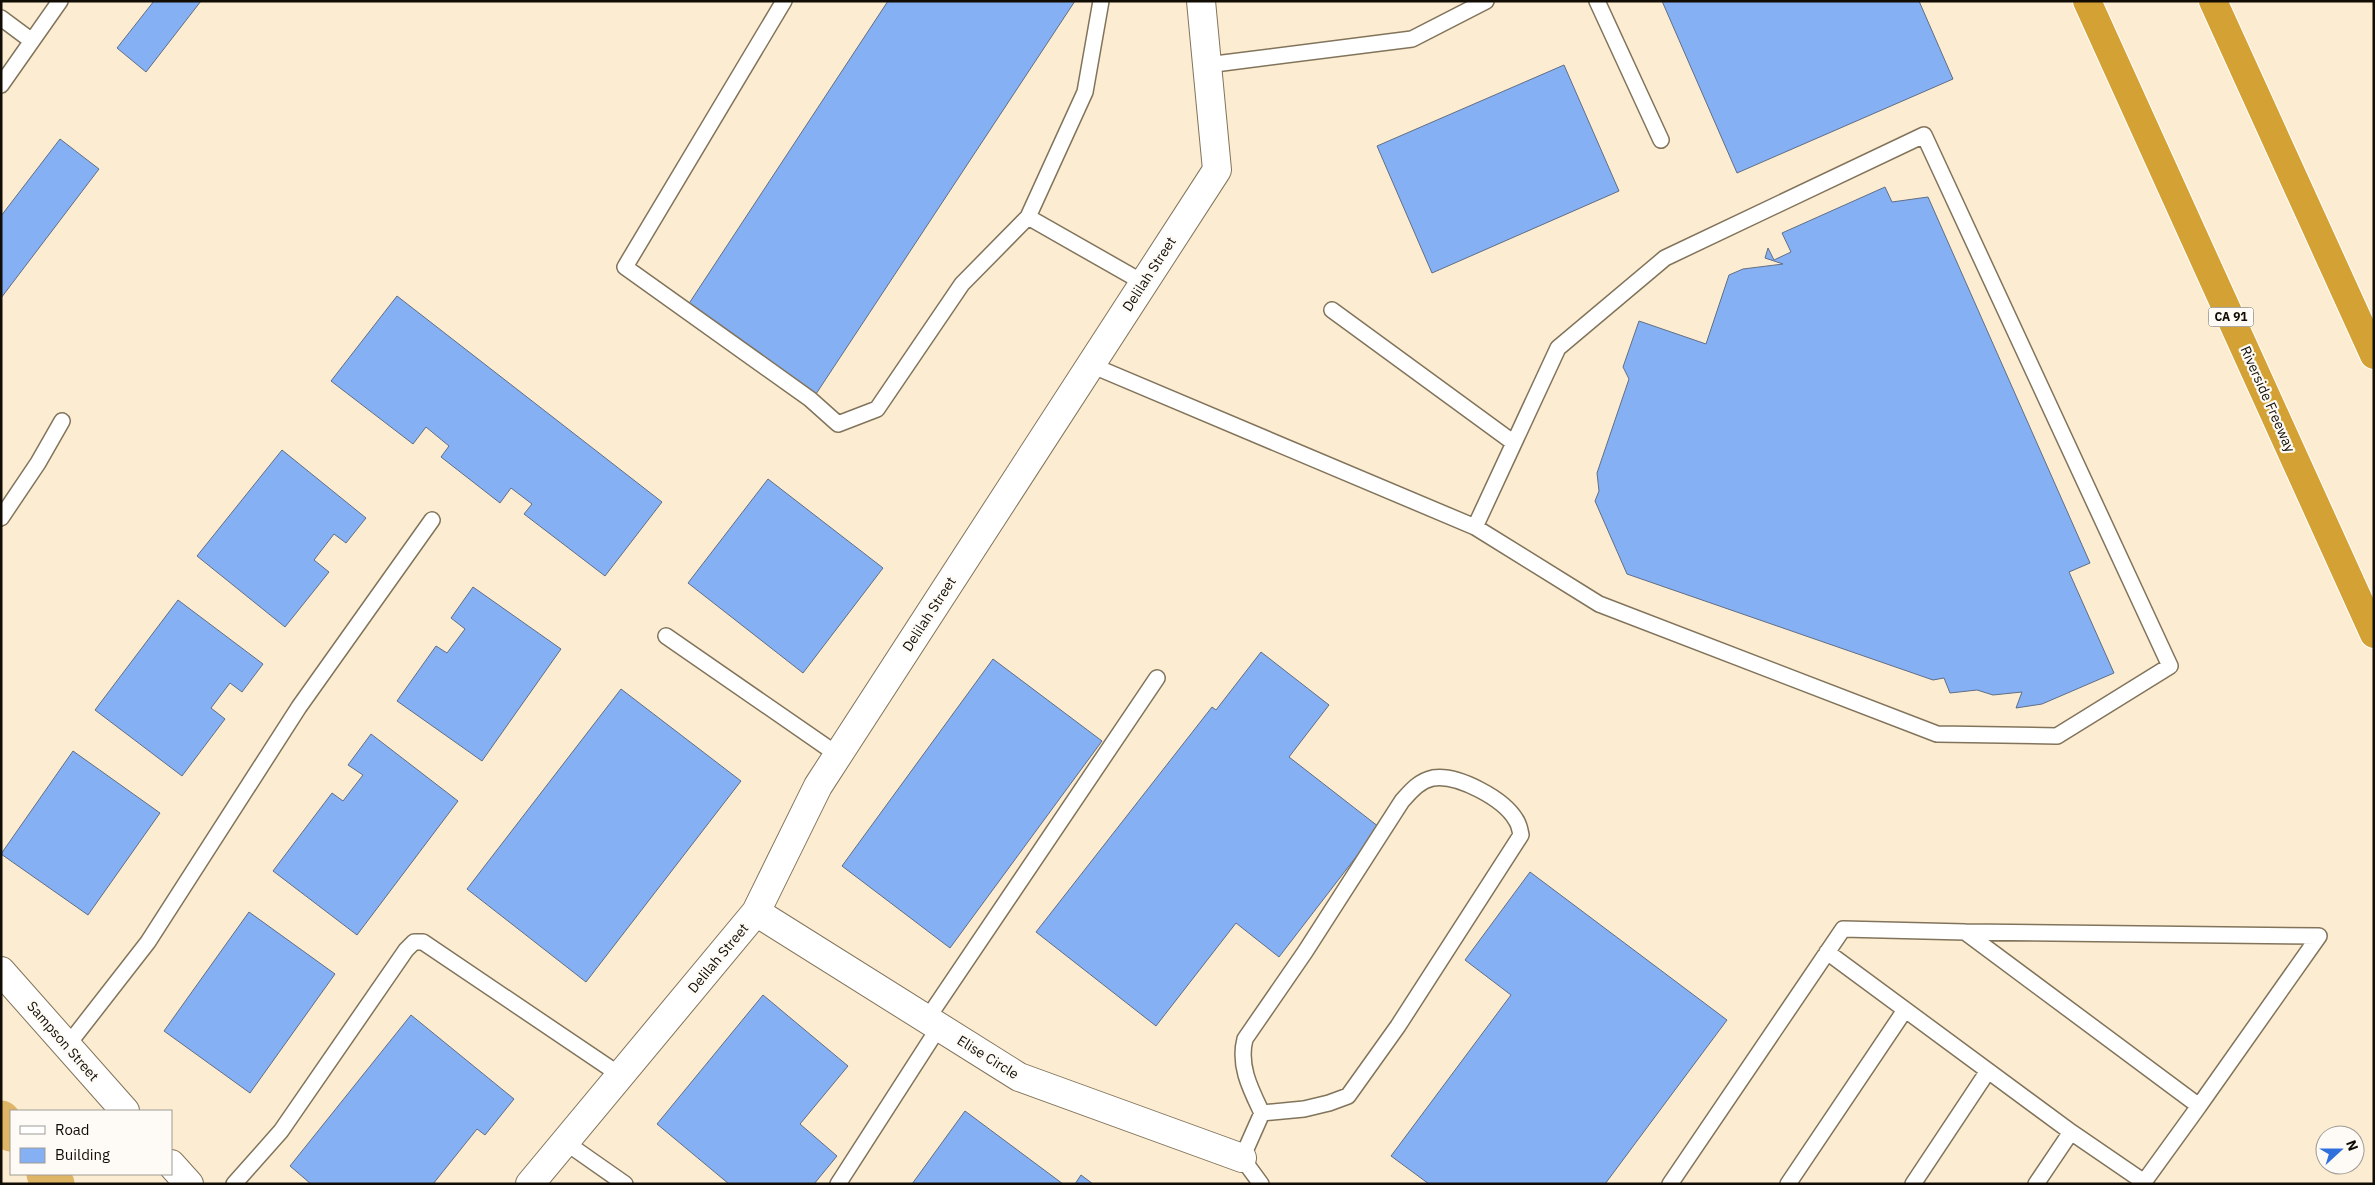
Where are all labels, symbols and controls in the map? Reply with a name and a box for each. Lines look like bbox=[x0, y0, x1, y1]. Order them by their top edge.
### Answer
street label: Delilah Street bbox=[1118, 233, 1180, 315]
road number: CA 91 bbox=[2208, 308, 2254, 326]
street label: Riverside Freeway bbox=[2237, 343, 2299, 455]
street label: Delilah Street bbox=[898, 573, 960, 655]
street label: Delilah Street bbox=[684, 919, 752, 996]
street label: Sampson Street bbox=[23, 997, 103, 1085]
street label: Elise Circle bbox=[954, 1031, 1022, 1083]
legend bbox=[10, 1110, 172, 1175]
text: Road bbox=[55, 1120, 90, 1139]
north arrow bbox=[2315, 1125, 2365, 1175]
text: N bbox=[2342, 1137, 2362, 1153]
text: Building bbox=[55, 1145, 110, 1164]

